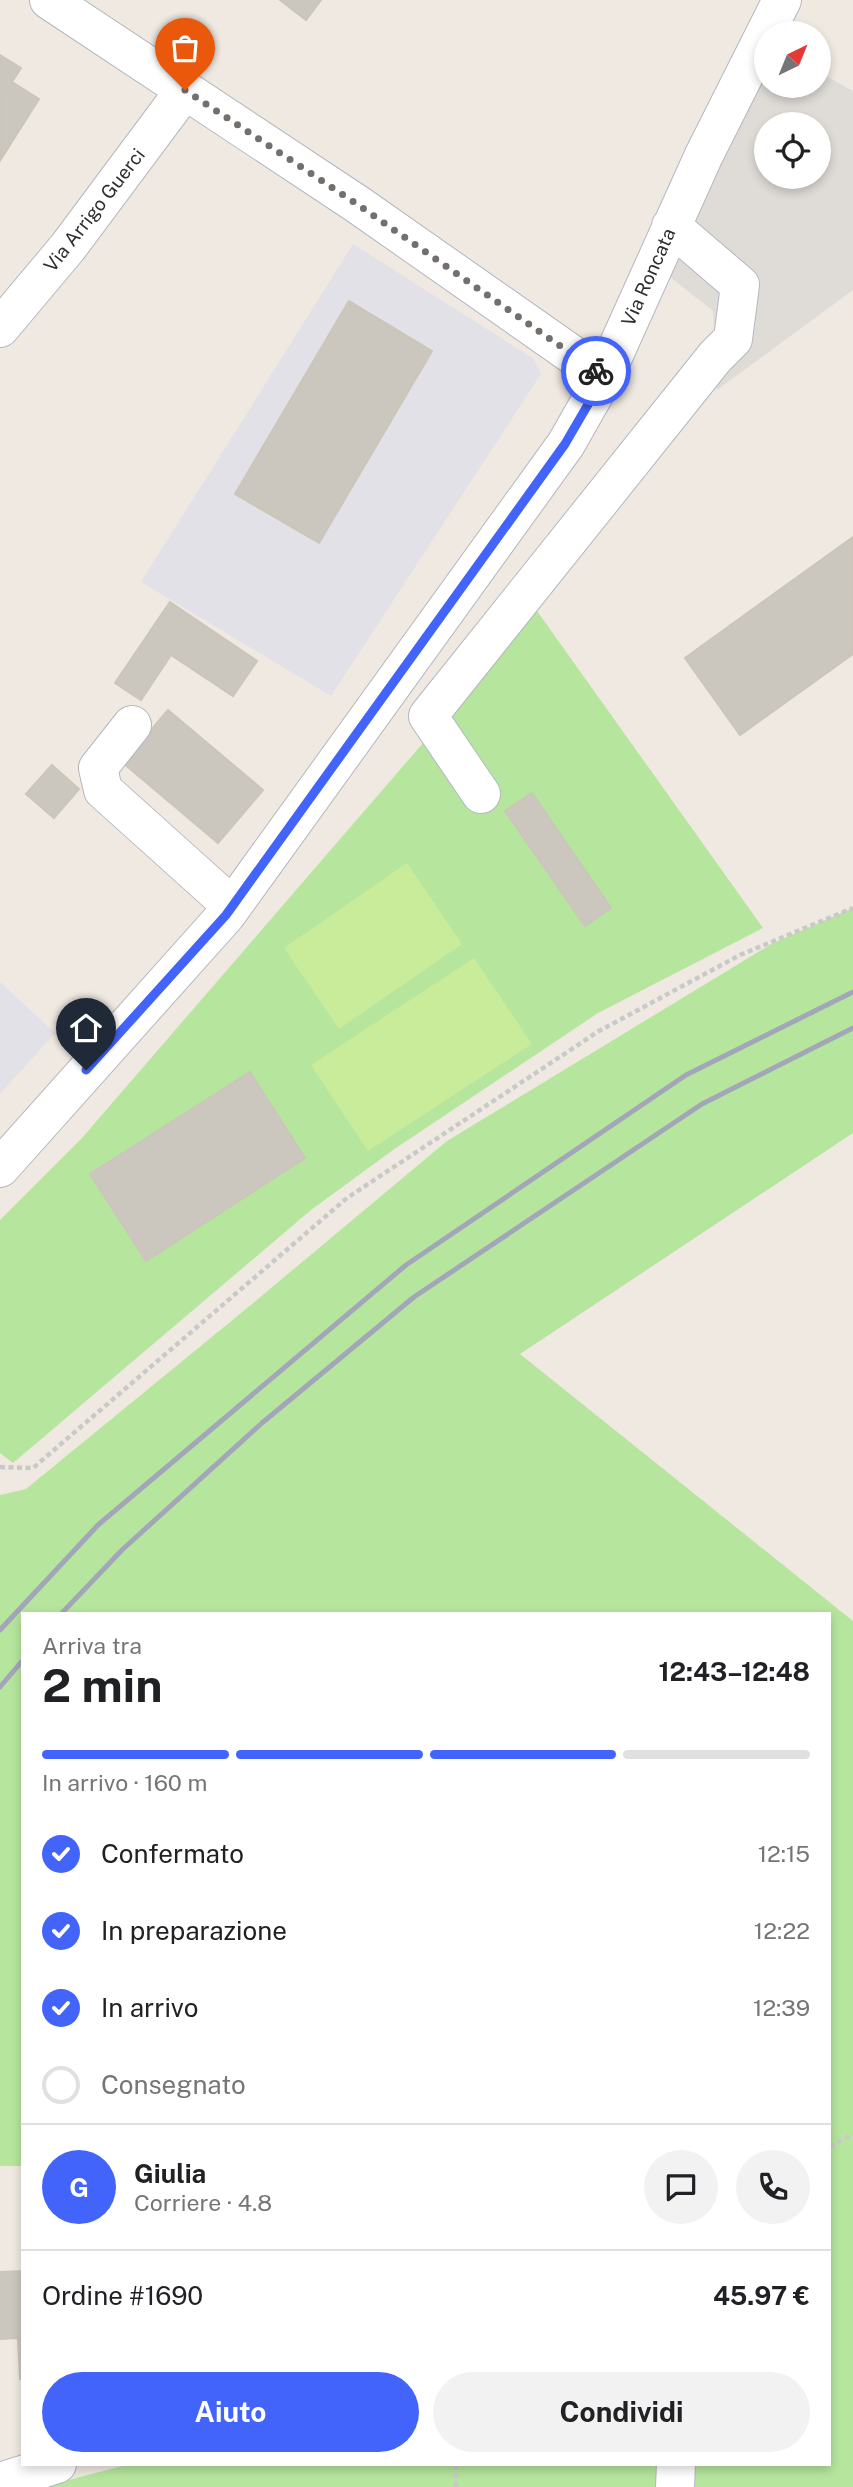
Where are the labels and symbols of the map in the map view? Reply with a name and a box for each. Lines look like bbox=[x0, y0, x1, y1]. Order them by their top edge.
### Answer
pin bbox=[155, 18, 215, 90]
north arrow bbox=[754, 21, 831, 98]
street label: Via Arrigo Guerci bbox=[39, 144, 149, 276]
street label: Via Roncata bbox=[617, 225, 679, 329]
courier bbox=[561, 336, 631, 406]
pin bbox=[56, 998, 116, 1070]

